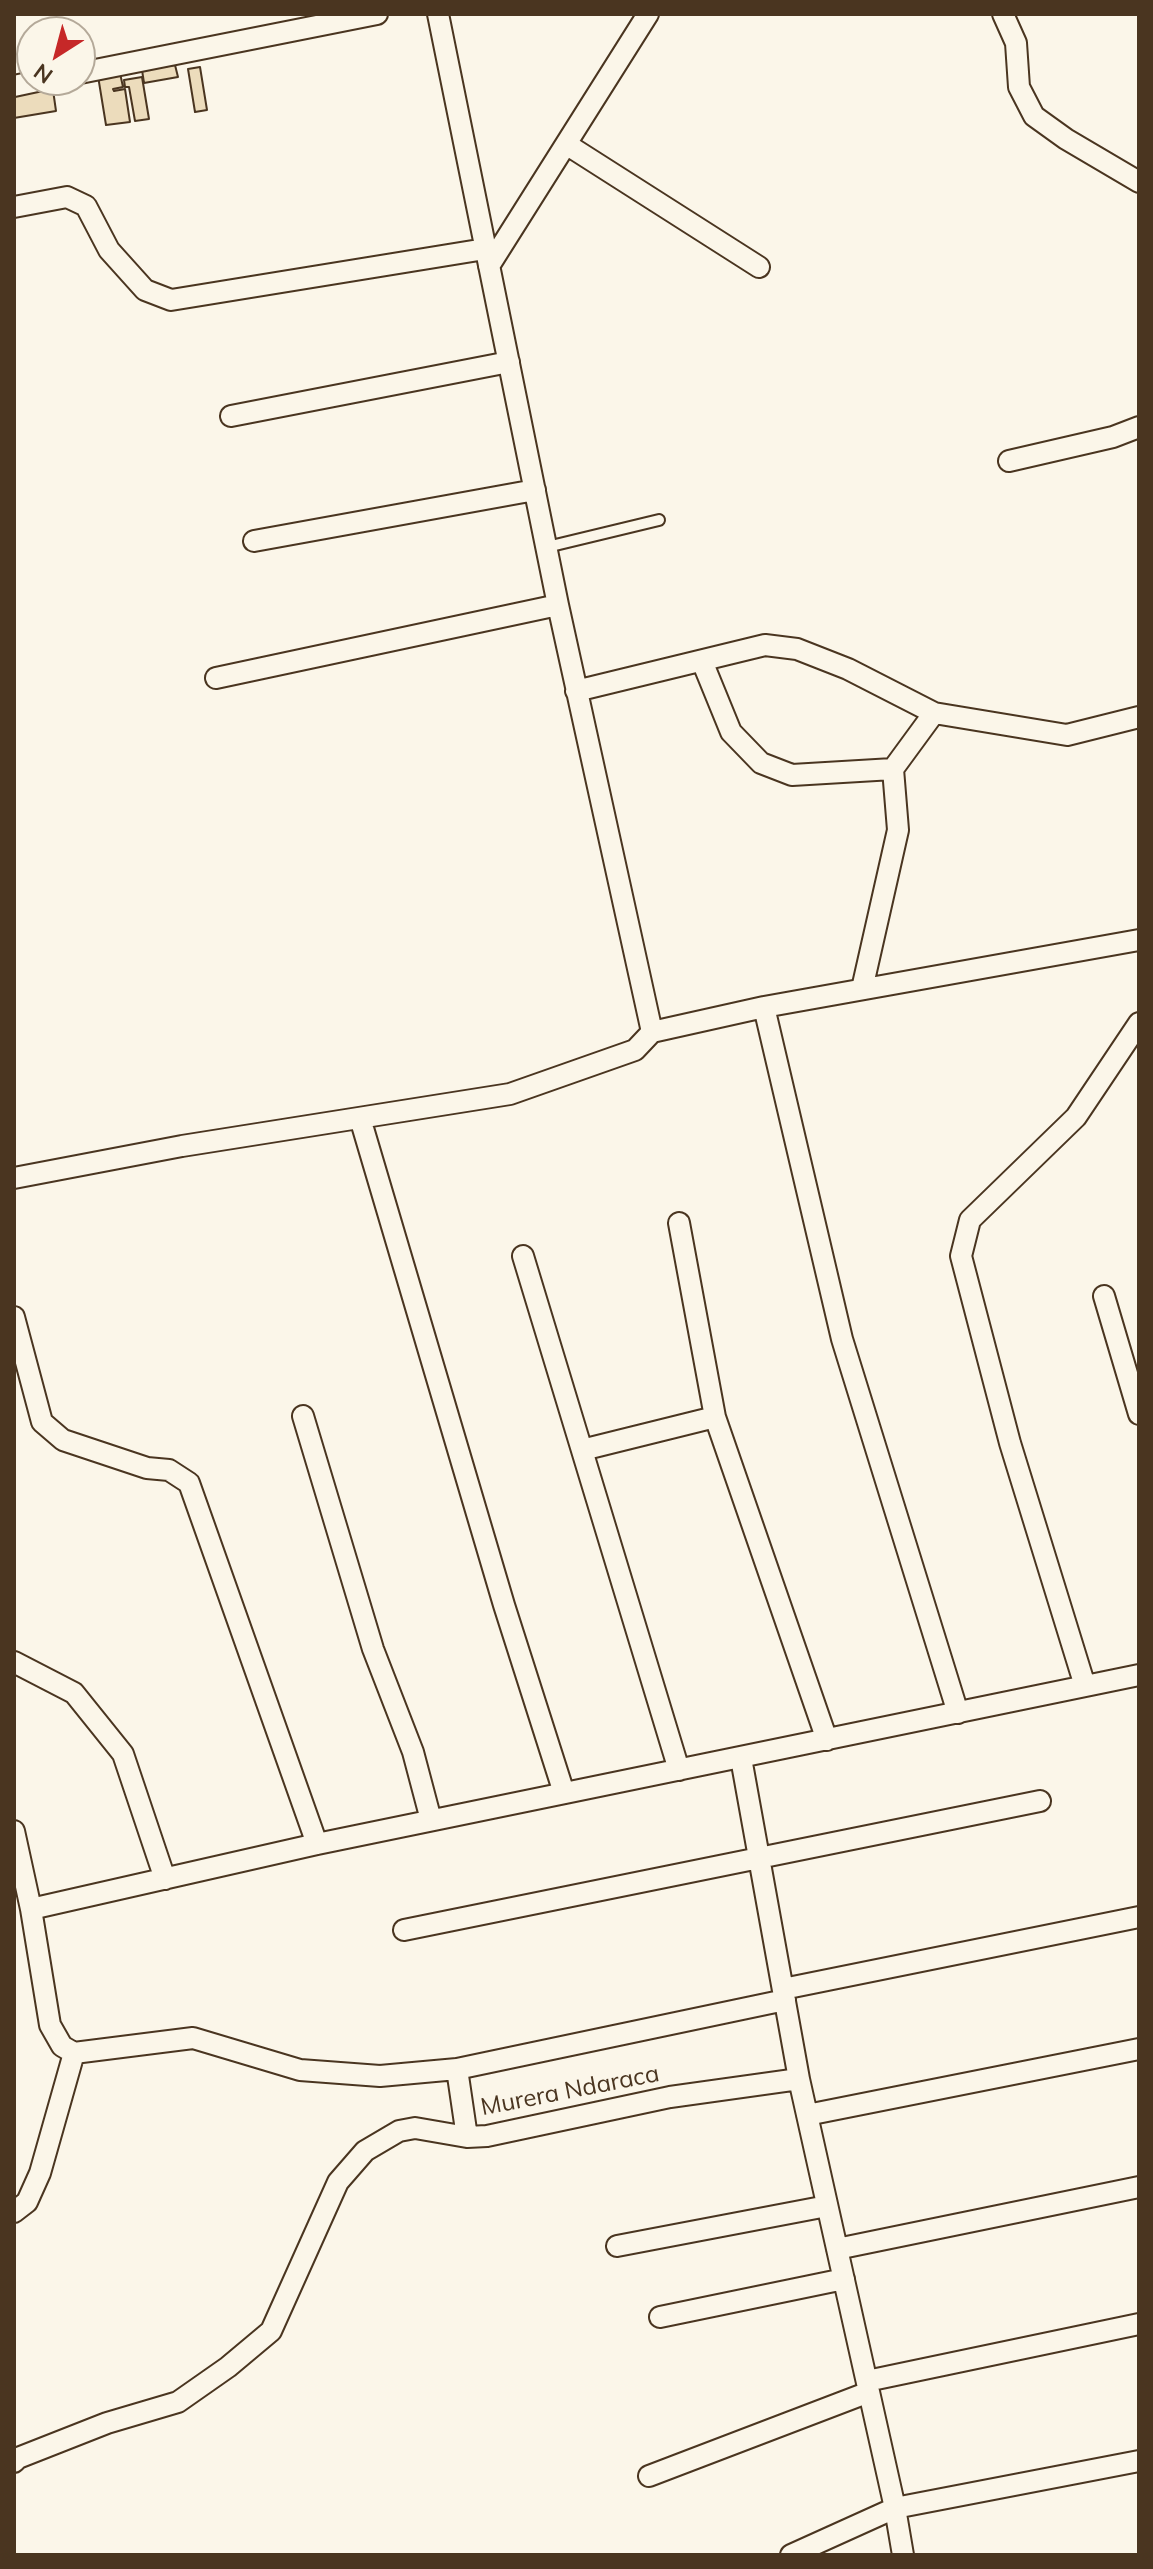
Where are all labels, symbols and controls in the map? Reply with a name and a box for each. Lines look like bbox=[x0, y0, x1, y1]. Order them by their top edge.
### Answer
north arrow bbox=[16, 16, 96, 96]
text: N bbox=[28, 58, 58, 90]
street label: Murera Ndaraca bbox=[478, 2060, 662, 2122]

